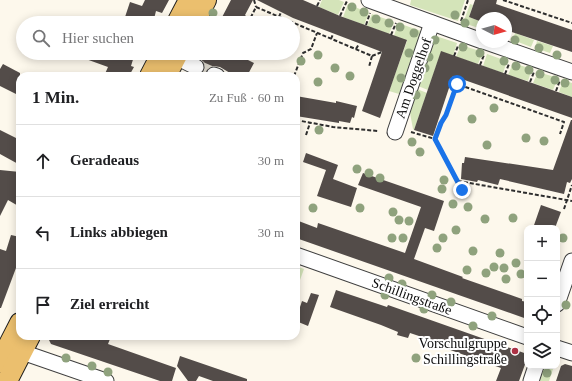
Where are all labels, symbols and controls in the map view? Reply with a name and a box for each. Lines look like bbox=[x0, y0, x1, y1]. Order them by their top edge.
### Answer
north arrow bbox=[476, 12, 512, 48]
search box bbox=[16, 16, 300, 60]
icon: search bbox=[30, 27, 52, 49]
text: Hier suchen bbox=[62, 30, 134, 46]
street label: Am Doggelhof bbox=[393, 36, 434, 121]
route start bbox=[448, 75, 466, 93]
text: 1 Min. bbox=[32, 88, 79, 107]
text: Zu Fuß · 60 m bbox=[209, 90, 284, 105]
icon: ahead bbox=[32, 150, 54, 172]
text: Geradeaus bbox=[70, 152, 139, 168]
text: 30 m bbox=[258, 153, 284, 168]
route end bbox=[453, 181, 471, 199]
icon: left bbox=[32, 222, 54, 244]
text: Links abbiegen bbox=[70, 224, 168, 240]
text: 30 m bbox=[258, 225, 284, 240]
map controls bbox=[524, 225, 560, 369]
button: + bbox=[524, 225, 560, 261]
button: − bbox=[524, 261, 560, 297]
street label: Schillingstraße bbox=[370, 275, 454, 318]
icon: arrive bbox=[32, 294, 54, 316]
text: Ziel erreicht bbox=[70, 296, 149, 312]
button: locate bbox=[524, 297, 560, 333]
button: layers bbox=[524, 333, 560, 369]
place label: Vorschulgruppe Schillingstraße bbox=[419, 336, 507, 367]
marker: Vorschulgruppe Schillingstraße bbox=[510, 346, 520, 356]

